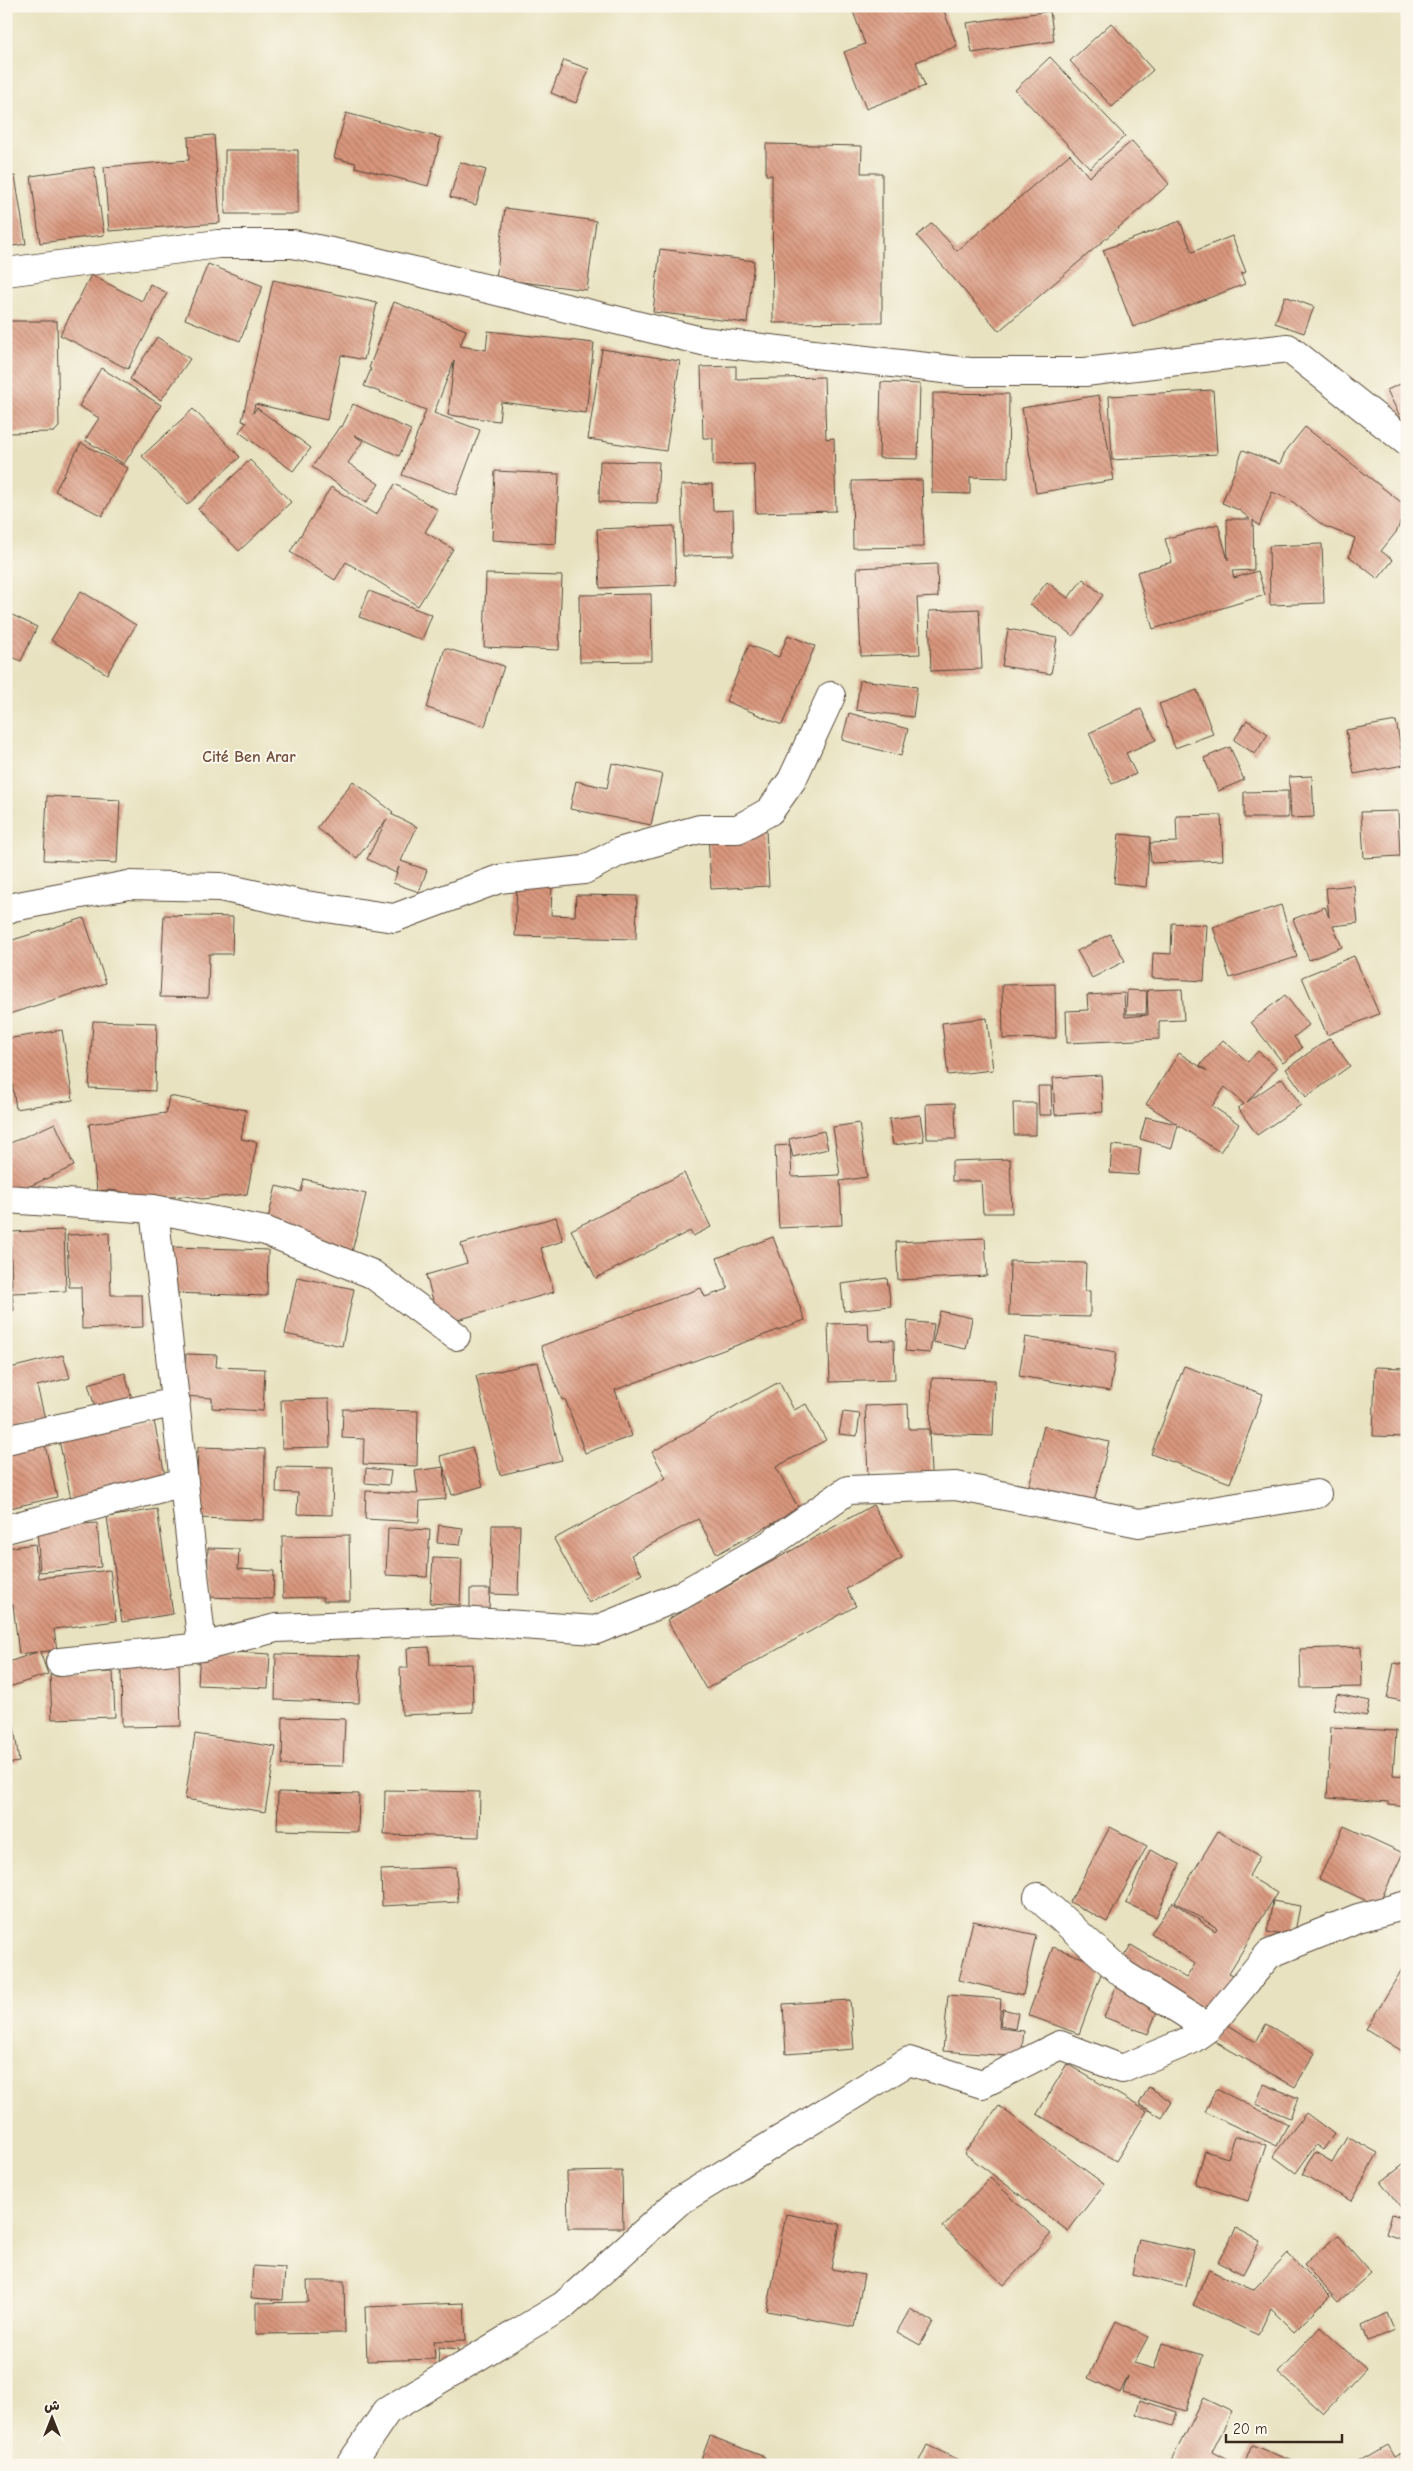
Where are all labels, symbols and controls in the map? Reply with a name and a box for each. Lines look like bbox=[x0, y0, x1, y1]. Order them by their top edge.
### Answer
district label: Cité Ben Arar bbox=[202, 748, 296, 766]
north arrow bbox=[28, 2394, 78, 2444]
text: ش bbox=[44, 2397, 60, 2414]
scale bar bbox=[1226, 2411, 1342, 2443]
text: 20 m bbox=[1233, 2420, 1267, 2438]

